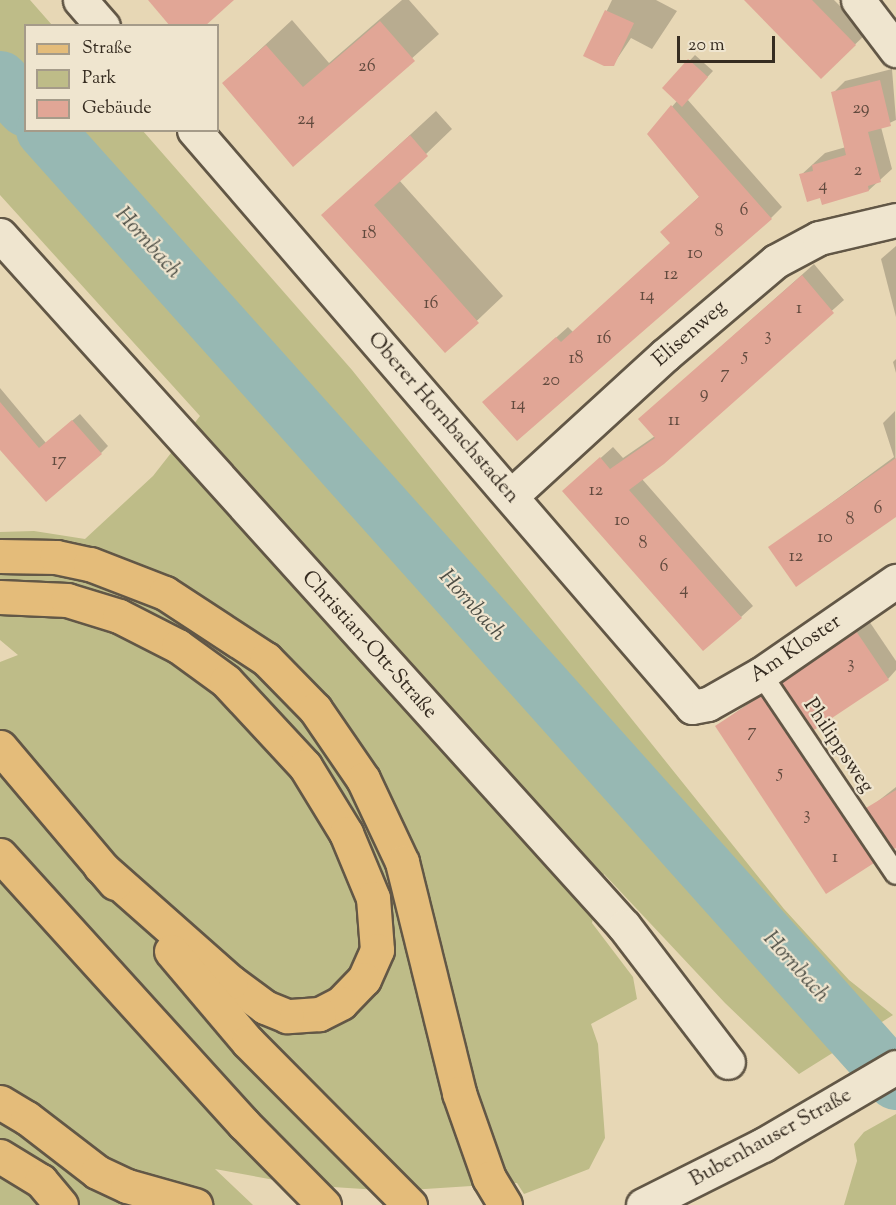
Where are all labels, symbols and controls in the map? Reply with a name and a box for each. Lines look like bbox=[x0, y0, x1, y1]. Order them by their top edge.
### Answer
legend bbox=[24, 24, 219, 132]
scale bar bbox=[680, 24, 778, 62]
text: 20 m bbox=[688, 33, 725, 59]
text: Straße bbox=[82, 36, 132, 62]
house number: 26 bbox=[358, 56, 376, 78]
text: Park bbox=[82, 66, 116, 92]
text: Gebäude bbox=[82, 96, 152, 122]
house number: 29 bbox=[852, 98, 870, 120]
house number: 24 bbox=[297, 109, 315, 131]
house number: 2 bbox=[854, 160, 862, 182]
house number: 4 bbox=[818, 175, 828, 197]
house number: 6 bbox=[740, 200, 748, 222]
water label: Hornbach bbox=[108, 203, 186, 285]
house number: 8 bbox=[715, 221, 723, 243]
house number: 18 bbox=[361, 223, 377, 245]
house number: 10 bbox=[687, 243, 703, 265]
house number: 12 bbox=[664, 264, 678, 286]
house number: 14 bbox=[639, 285, 655, 307]
house number: 16 bbox=[423, 293, 439, 315]
street label: Elisenweg bbox=[648, 295, 732, 373]
house number: 1 bbox=[796, 298, 802, 320]
house number: 3 bbox=[764, 325, 772, 347]
street label: Oberer Hornbachstaden bbox=[362, 327, 524, 509]
house number: 16 bbox=[596, 328, 612, 350]
house number: 5 bbox=[742, 345, 748, 367]
house number: 18 bbox=[568, 348, 584, 370]
house number: 7 bbox=[720, 363, 730, 385]
house number: 20 bbox=[542, 370, 560, 392]
house number: 9 bbox=[700, 383, 708, 405]
house number: 14 bbox=[510, 394, 526, 416]
house number: 11 bbox=[668, 410, 680, 432]
house number: 17 bbox=[51, 450, 67, 472]
house number: 12 bbox=[589, 480, 603, 502]
house number: 6 bbox=[874, 498, 882, 520]
house number: 8 bbox=[846, 509, 854, 531]
house number: 10 bbox=[614, 510, 630, 532]
house number: 10 bbox=[817, 527, 833, 549]
house number: 8 bbox=[639, 533, 647, 555]
house number: 12 bbox=[789, 546, 803, 568]
house number: 6 bbox=[660, 556, 668, 578]
water label: Hornbach bbox=[432, 565, 510, 647]
street label: Christian-Ott-Straße bbox=[296, 566, 442, 724]
house number: 4 bbox=[679, 579, 689, 601]
street label: Am Kloster bbox=[746, 609, 846, 689]
house number: 3 bbox=[847, 653, 855, 675]
street label: Philippsweg bbox=[797, 694, 879, 798]
house number: 7 bbox=[747, 721, 757, 743]
house number: 5 bbox=[777, 762, 783, 784]
house number: 3 bbox=[803, 804, 811, 826]
house number: 1 bbox=[832, 847, 838, 869]
water label: Hornbach bbox=[756, 927, 834, 1009]
street label: Bubenhauser Straße bbox=[686, 1083, 856, 1193]

